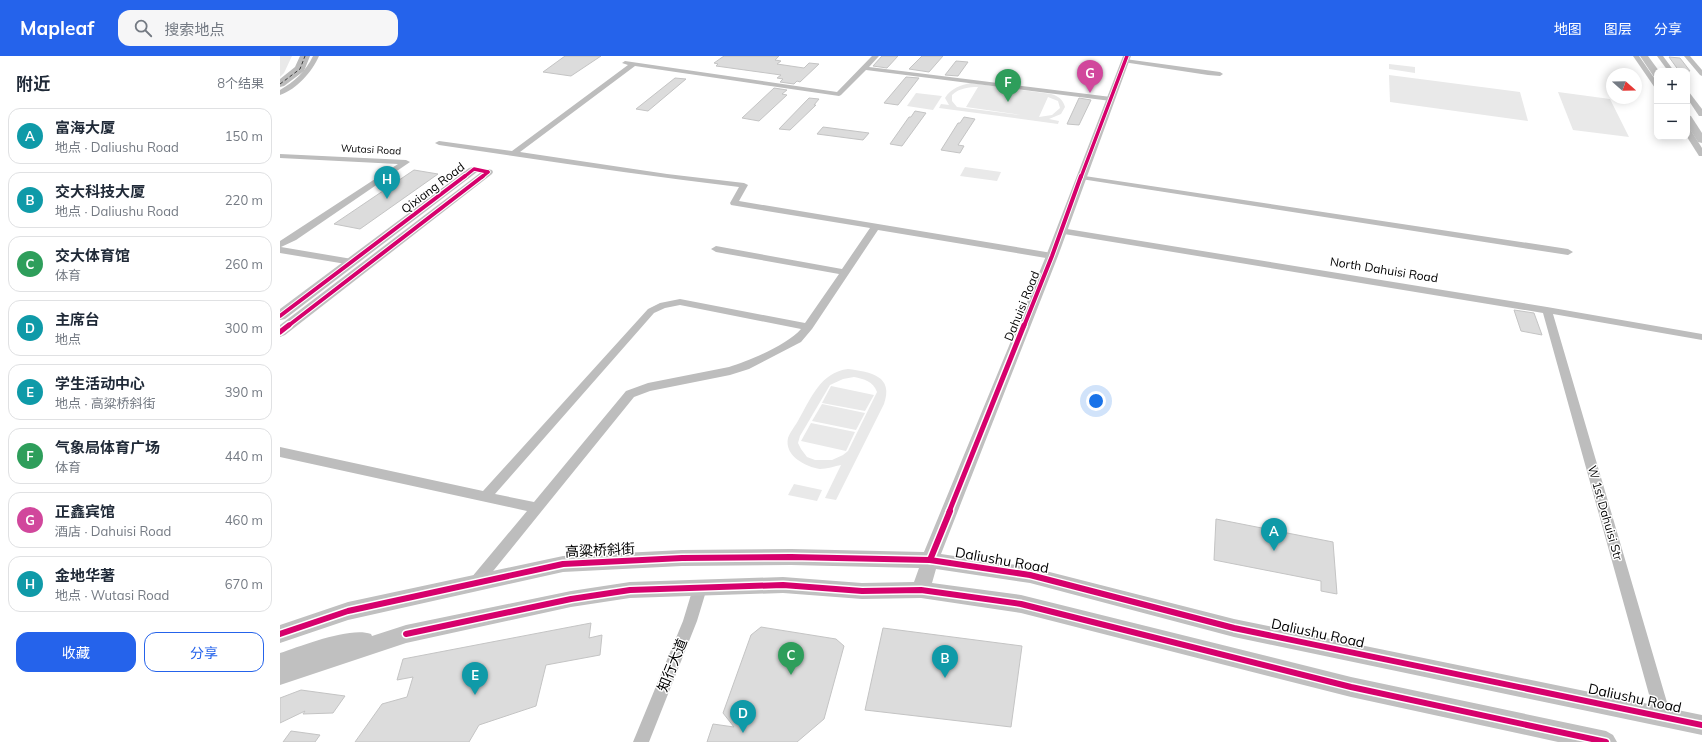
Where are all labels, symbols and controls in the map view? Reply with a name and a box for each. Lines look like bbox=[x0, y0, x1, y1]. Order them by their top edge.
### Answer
search box bbox=[118, 10, 398, 46]
text: Mapleaf bbox=[20, 16, 94, 40]
icon: search bbox=[132, 17, 154, 39]
text: 搜索地点 bbox=[164, 20, 224, 39]
text: 地图 bbox=[1554, 20, 1582, 38]
text: 图层 bbox=[1604, 20, 1632, 38]
text: 分享 bbox=[1654, 20, 1682, 38]
pin: G bbox=[1077, 60, 1103, 93]
north arrow bbox=[1606, 68, 1642, 104]
map controls bbox=[1654, 68, 1690, 140]
button: + bbox=[1654, 68, 1690, 104]
pin: F bbox=[995, 69, 1021, 102]
text: 附近 bbox=[16, 73, 50, 94]
text: 8个结果 bbox=[217, 75, 264, 91]
button: − bbox=[1654, 104, 1690, 140]
text: 富海大厦 bbox=[55, 118, 115, 137]
text: A bbox=[25, 128, 35, 144]
text: 150 m bbox=[225, 128, 263, 144]
text: 地点 · Daliushu Road bbox=[55, 139, 179, 155]
street label: Wutasi Road bbox=[340, 141, 401, 158]
street label: Qixiang Road bbox=[398, 159, 467, 216]
pin: H bbox=[374, 166, 400, 199]
text: 交大科技大厦 bbox=[55, 182, 145, 201]
text: B bbox=[26, 192, 34, 208]
text: 220 m bbox=[225, 192, 263, 208]
text: 地点 · Daliushu Road bbox=[55, 203, 179, 219]
text: 交大体育馆 bbox=[55, 246, 130, 265]
street label: North Dahuisi Road bbox=[1329, 254, 1439, 285]
text: C bbox=[26, 256, 34, 272]
text: 260 m bbox=[225, 256, 263, 272]
text: 体育 bbox=[55, 267, 81, 283]
street label: Dahuisi Road bbox=[1001, 269, 1042, 343]
text: 主席台 bbox=[55, 310, 100, 329]
text: D bbox=[25, 320, 35, 336]
text: 300 m bbox=[225, 320, 263, 336]
text: 地点 bbox=[55, 331, 81, 347]
text: 学生活动中心 bbox=[55, 374, 145, 393]
text: E bbox=[26, 384, 34, 400]
text: 390 m bbox=[225, 384, 263, 400]
your location bbox=[1086, 391, 1106, 411]
text: 地点 · 高粱桥斜街 bbox=[55, 395, 156, 411]
text: 气象局体育广场 bbox=[55, 438, 160, 457]
text: F bbox=[26, 448, 34, 464]
text: 440 m bbox=[225, 448, 263, 464]
text: 体育 bbox=[55, 459, 81, 475]
street label: W 1st Dahuisi Str bbox=[1585, 464, 1626, 563]
text: 正鑫宾馆 bbox=[55, 502, 115, 521]
text: G bbox=[25, 512, 35, 528]
text: 460 m bbox=[225, 512, 263, 528]
pin: A bbox=[1261, 518, 1287, 551]
text: 酒店 · Dahuisi Road bbox=[55, 523, 171, 539]
street label: 高粱桥斜街 bbox=[565, 539, 635, 561]
street label: Daliushu Road bbox=[954, 543, 1050, 577]
text: 金地华著 bbox=[55, 566, 115, 585]
text: H bbox=[25, 576, 35, 592]
text: 670 m bbox=[225, 576, 263, 592]
text: 地点 · Wutasi Road bbox=[55, 587, 169, 603]
street label: Daliushu Road bbox=[1270, 614, 1366, 652]
button: 收藏 bbox=[16, 632, 136, 672]
button: 分享 bbox=[144, 632, 264, 672]
street label: 知行大道 bbox=[653, 636, 691, 694]
pin: C bbox=[778, 642, 804, 675]
pin: B bbox=[932, 645, 958, 678]
pin: E bbox=[462, 662, 488, 695]
street label: Daliushu Road bbox=[1587, 679, 1683, 717]
pin: D bbox=[730, 700, 756, 733]

